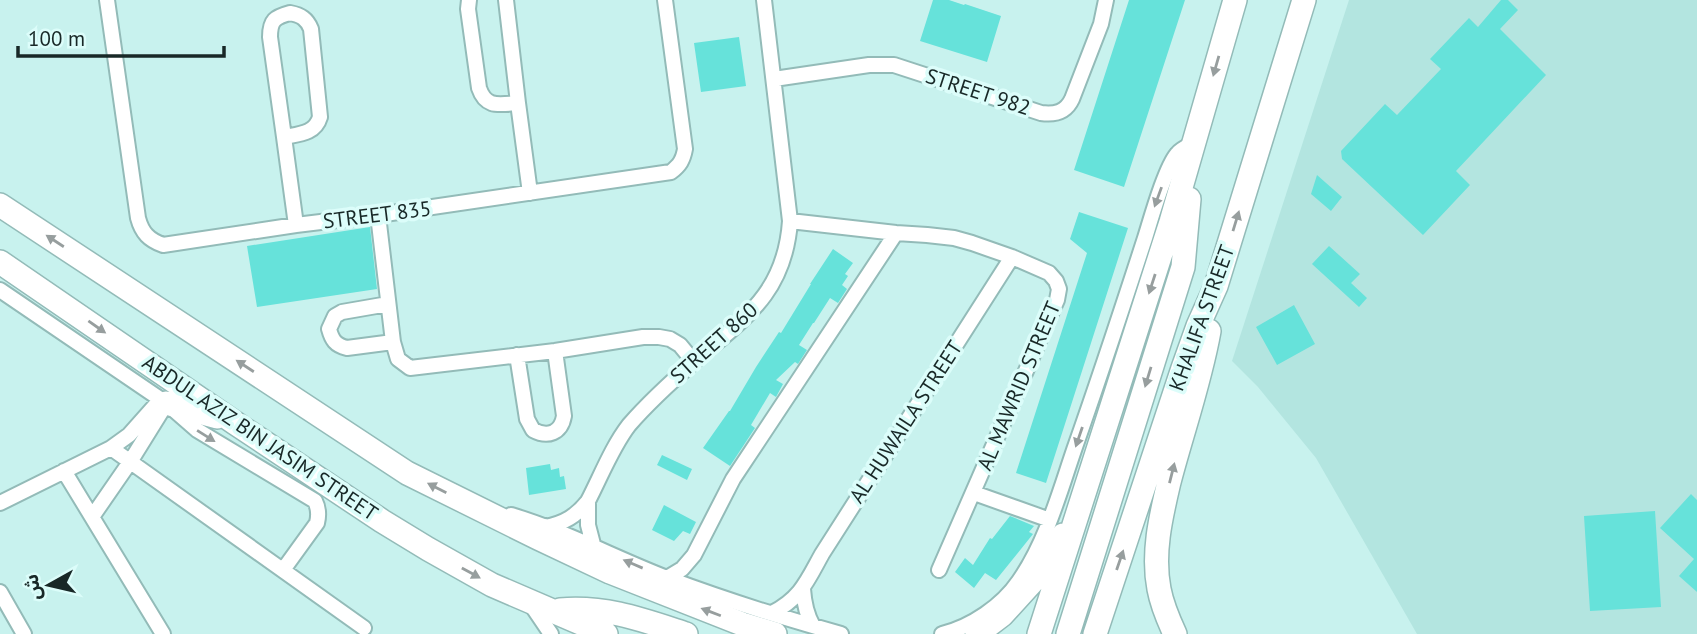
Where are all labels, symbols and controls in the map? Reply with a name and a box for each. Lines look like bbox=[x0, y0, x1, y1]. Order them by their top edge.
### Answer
scale bar bbox=[18, 14, 224, 58]
text: 100 m bbox=[28, 25, 85, 52]
one-way arrow bbox=[1211, 55, 1221, 76]
street label: STREET 982 bbox=[922, 62, 1034, 121]
one-way arrow bbox=[1153, 187, 1164, 208]
street label: STREET 835 bbox=[321, 194, 432, 235]
one-way arrow bbox=[1231, 210, 1242, 231]
one-way arrow bbox=[45, 235, 64, 248]
street label: KHALIFA STREET bbox=[1163, 241, 1241, 395]
one-way arrow bbox=[1146, 273, 1156, 294]
street label: STREET 860 bbox=[664, 296, 763, 389]
street label: AL MAWRID STREET bbox=[971, 297, 1066, 474]
one-way arrow bbox=[88, 320, 106, 334]
street label: AL HUWAILA STREET bbox=[843, 335, 968, 508]
street label: ABDUL AZIZ BIN JASIM STREET bbox=[137, 349, 383, 527]
one-way arrow bbox=[235, 360, 255, 373]
one-way arrow bbox=[1143, 367, 1153, 388]
one-way arrow bbox=[1073, 426, 1084, 447]
one-way arrow bbox=[196, 429, 216, 442]
one-way arrow bbox=[1167, 462, 1178, 484]
one-way arrow bbox=[427, 482, 447, 493]
one-way arrow bbox=[1115, 549, 1126, 570]
north arrow bbox=[14, 550, 84, 620]
one-way arrow bbox=[622, 558, 643, 569]
one-way arrow bbox=[462, 567, 481, 579]
text: ش bbox=[18, 573, 46, 602]
one-way arrow bbox=[700, 606, 721, 617]

